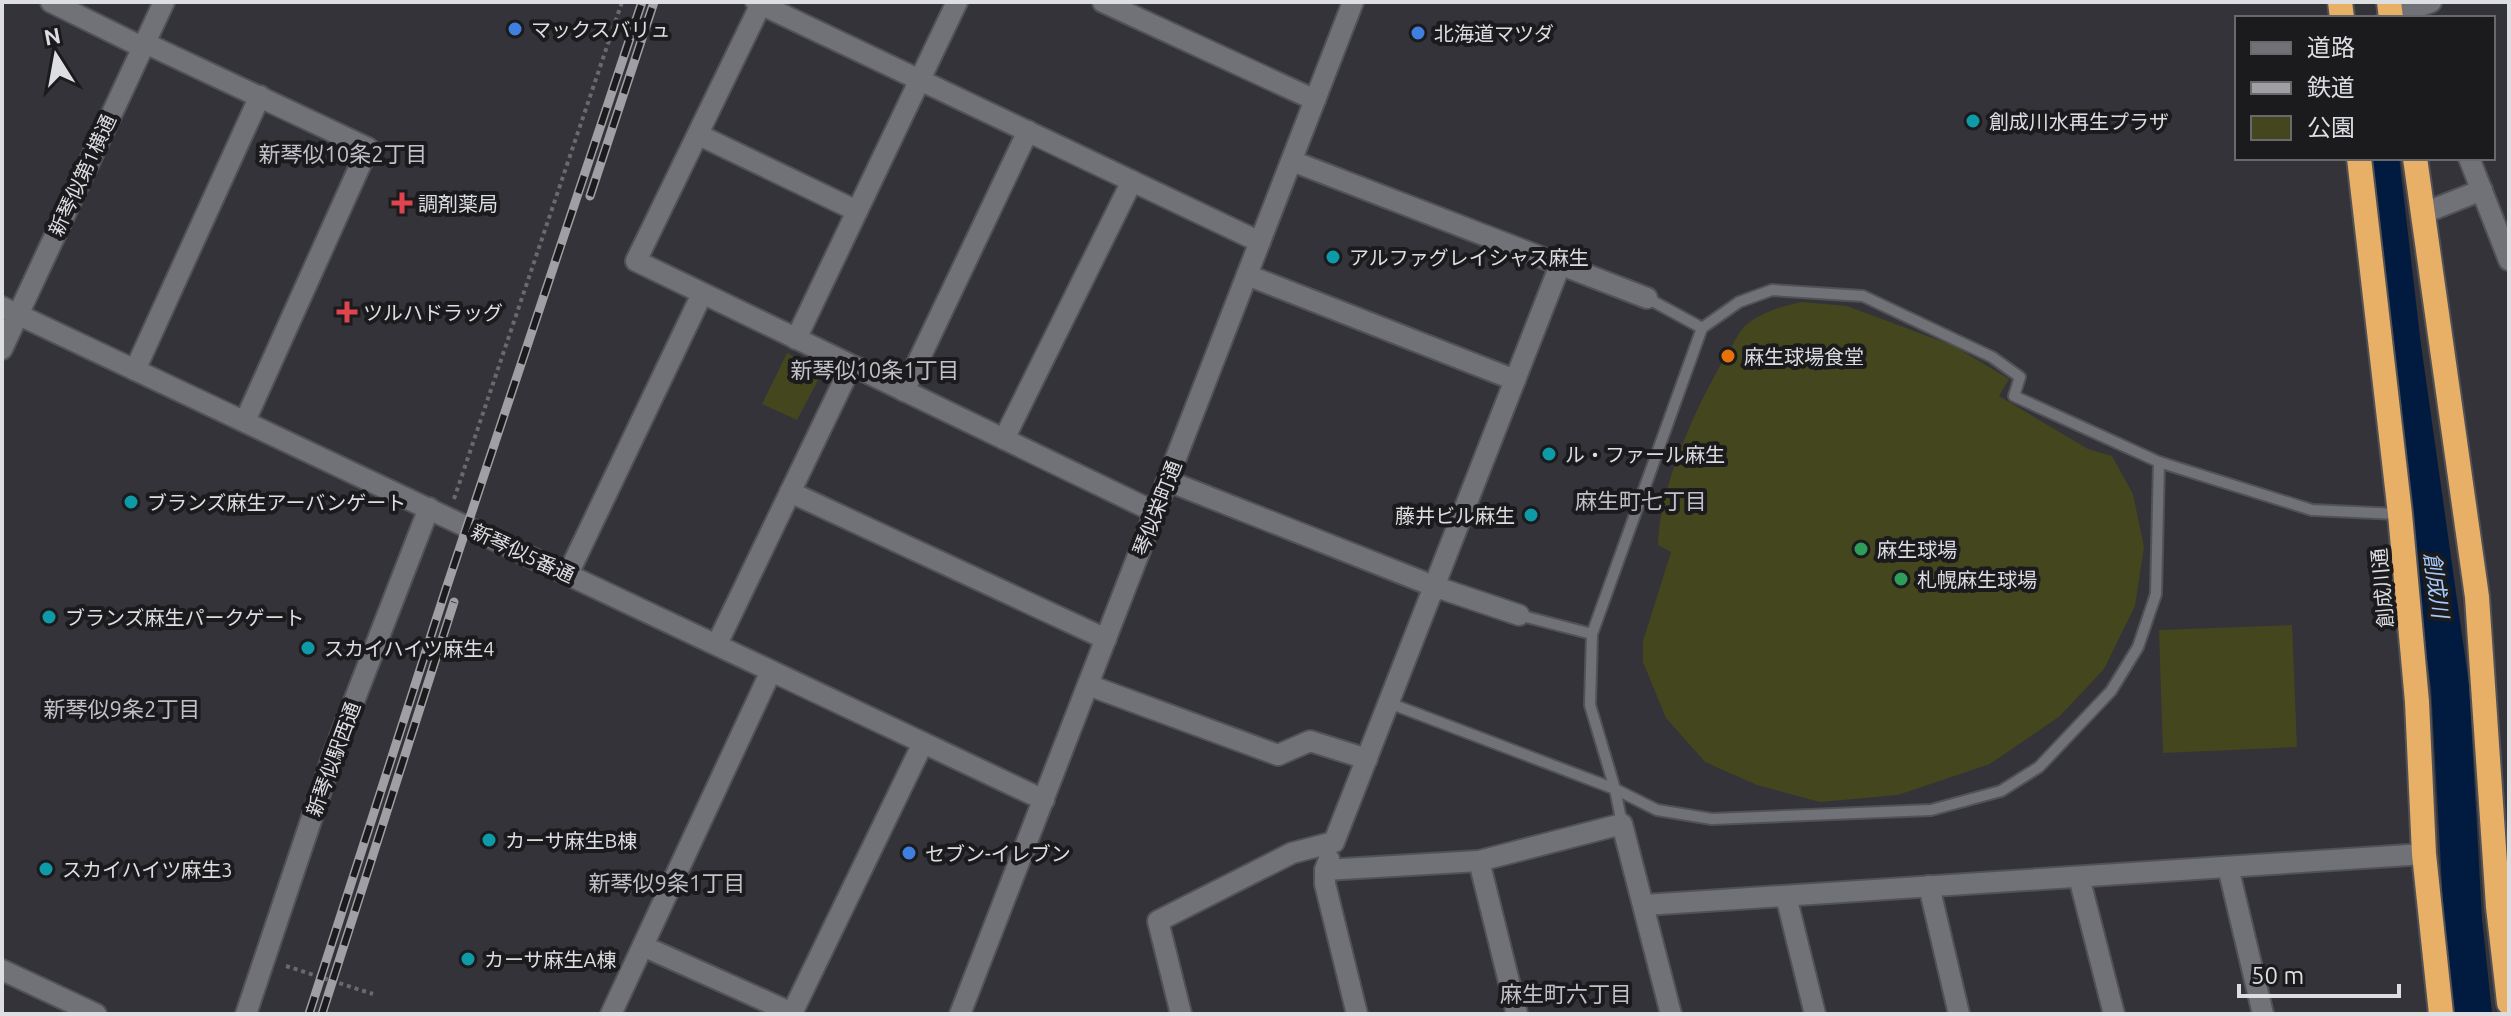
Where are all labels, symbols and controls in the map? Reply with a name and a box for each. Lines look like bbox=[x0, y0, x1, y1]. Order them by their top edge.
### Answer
north arrow bbox=[16, 16, 96, 96]
legend bbox=[2235, 16, 2495, 160]
place label: マックスバリュ bbox=[531, 18, 670, 41]
marker: マックスバリュ bbox=[506, 20, 524, 38]
text: N bbox=[42, 22, 63, 50]
place label: 北海道マツダ bbox=[1434, 22, 1554, 45]
marker: 北海道マツダ bbox=[1409, 24, 1427, 42]
text: 道路 bbox=[2307, 34, 2355, 61]
text: 鉄道 bbox=[2307, 74, 2355, 101]
place label: 創成川水再生プラザ bbox=[1989, 110, 2169, 133]
street label: 新琴似第1横通 bbox=[44, 111, 120, 239]
marker: 創成川水再生プラザ bbox=[1964, 112, 1982, 130]
text: 公園 bbox=[2307, 114, 2355, 141]
district label: 新琴似10条2丁目 bbox=[258, 141, 428, 166]
place label: 調剤薬局 bbox=[418, 192, 498, 215]
marker: 調剤薬局 bbox=[393, 194, 411, 212]
place label: アルファグレイシャス麻生 bbox=[1349, 246, 1589, 269]
marker: アルファグレイシャス麻生 bbox=[1324, 248, 1342, 266]
place label: ツルハドラッグ bbox=[363, 301, 503, 324]
marker: ツルハドラッグ bbox=[338, 303, 356, 321]
place label: 麻生球場食堂 bbox=[1744, 345, 1864, 368]
marker: 麻生球場食堂 bbox=[1719, 347, 1737, 365]
district label: 新琴似10条1丁目 bbox=[790, 357, 960, 382]
place label: ル・ファール麻生 bbox=[1565, 443, 1725, 466]
marker: ル・ファール麻生 bbox=[1540, 445, 1558, 463]
street label: 琴似栄町通 bbox=[1128, 457, 1186, 559]
district label: 麻生町七丁目 bbox=[1575, 488, 1707, 513]
place label: ブランズ麻生アーバンゲート bbox=[147, 491, 406, 514]
marker: ブランズ麻生アーバンゲート bbox=[122, 493, 140, 511]
place label: 藤井ビル麻生 bbox=[1395, 504, 1515, 527]
marker: 藤井ビル麻生 bbox=[1522, 506, 1540, 524]
street label: 新琴似5番通 bbox=[468, 519, 578, 587]
place label: 麻生球場 bbox=[1877, 538, 1957, 561]
marker: 麻生球場 bbox=[1852, 540, 1870, 558]
street label: 創成川通 bbox=[2367, 547, 2397, 629]
water label: 創成川 bbox=[2420, 551, 2454, 621]
place label: 札幌麻生球場 bbox=[1917, 568, 2037, 591]
marker: 札幌麻生球場 bbox=[1892, 570, 1910, 588]
place label: ブランズ麻生パークゲート bbox=[65, 606, 305, 629]
marker: ブランズ麻生パークゲート bbox=[40, 608, 58, 626]
place label: スカイハイツ麻生4 bbox=[324, 637, 494, 660]
marker: スカイハイツ麻生4 bbox=[299, 639, 317, 657]
district label: 新琴似9条2丁目 bbox=[44, 696, 200, 721]
street label: 新琴似駅西通 bbox=[302, 699, 364, 819]
place label: カーサ麻生B棟 bbox=[505, 829, 637, 852]
marker: カーサ麻生B棟 bbox=[480, 831, 498, 849]
place label: セブン-イレブン bbox=[925, 842, 1071, 865]
marker: セブン-イレブン bbox=[900, 844, 918, 862]
place label: スカイハイツ麻生3 bbox=[62, 858, 232, 881]
marker: スカイハイツ麻生3 bbox=[37, 860, 55, 878]
district label: 新琴似9条1丁目 bbox=[589, 870, 745, 895]
place label: カーサ麻生A棟 bbox=[484, 948, 617, 971]
scale bar bbox=[2239, 948, 2399, 998]
marker: カーサ麻生A棟 bbox=[459, 950, 477, 968]
text: 50 m bbox=[2251, 962, 2304, 989]
district label: 麻生町六丁目 bbox=[1500, 981, 1632, 1006]

